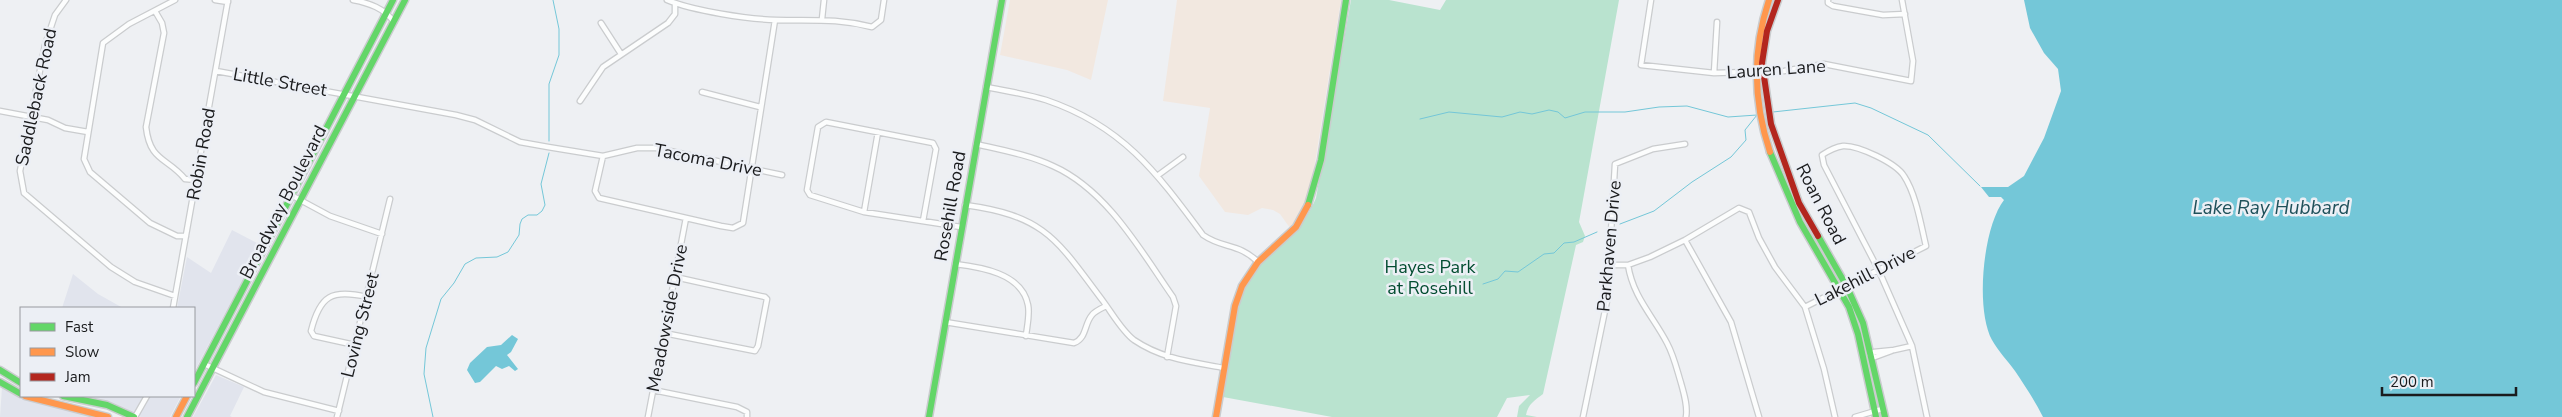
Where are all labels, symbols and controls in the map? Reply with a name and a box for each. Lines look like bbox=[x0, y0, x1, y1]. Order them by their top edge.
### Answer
street label: Saddleback Road bbox=[10, 26, 62, 168]
street label: Lauren Lane bbox=[1726, 54, 1826, 84]
street label: Little Street bbox=[231, 62, 329, 102]
street label: Robin Road bbox=[181, 106, 221, 202]
street label: Broadway Boulevard bbox=[234, 121, 332, 283]
street label: Tacoma Drive bbox=[652, 138, 764, 182]
street label: Rosehill Road bbox=[928, 149, 972, 263]
street label: Roan Road bbox=[1790, 159, 1852, 249]
street label: Parkhaven Drive bbox=[1591, 179, 1627, 313]
water label: Lake Ray Hubbard bbox=[2192, 195, 2350, 221]
street label: Lakehill Drive bbox=[1811, 240, 1919, 312]
street label: Meadowside Drive bbox=[641, 242, 693, 394]
park label: Hayes Park at Rosehill bbox=[1384, 255, 1477, 300]
street label: Loving Street bbox=[335, 269, 385, 380]
legend bbox=[20, 307, 195, 397]
text: Fast bbox=[65, 317, 94, 337]
text: Slow bbox=[65, 342, 100, 362]
scale bar bbox=[2382, 364, 2516, 396]
text: Jam bbox=[64, 367, 91, 387]
text: 200 m bbox=[2390, 372, 2434, 392]

